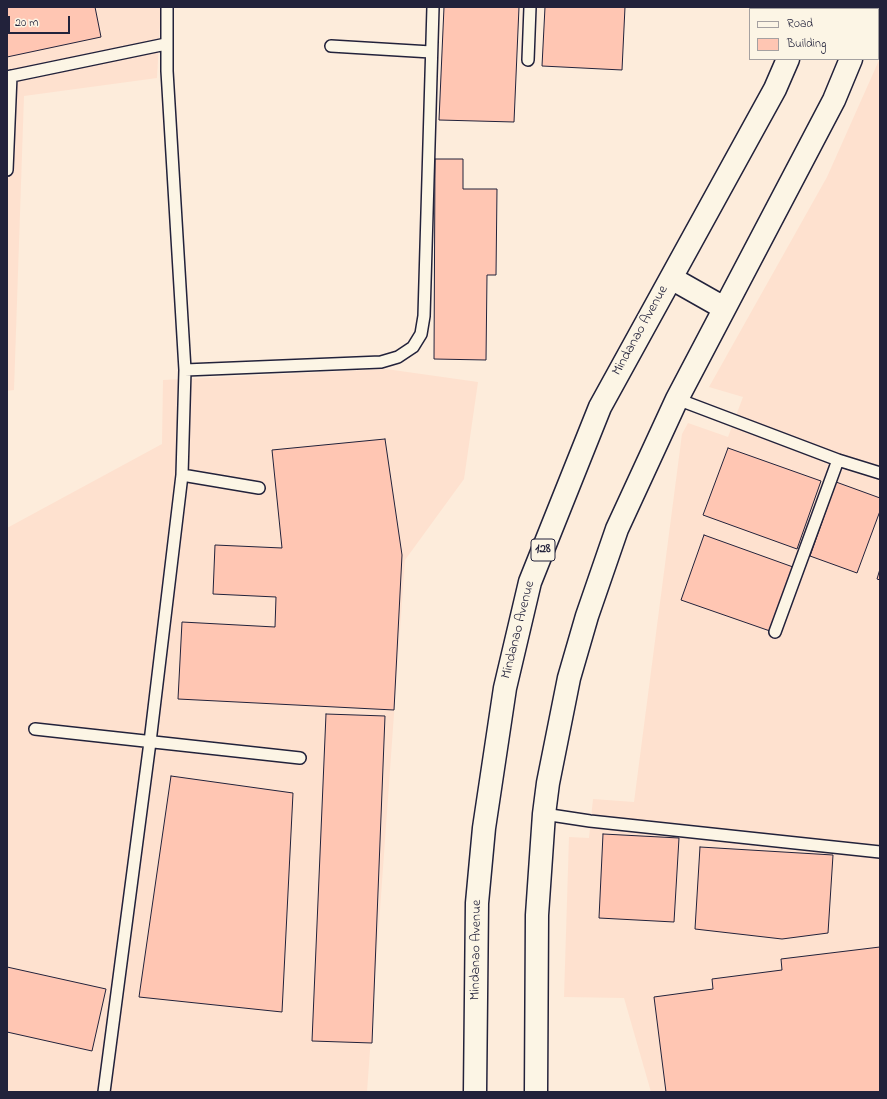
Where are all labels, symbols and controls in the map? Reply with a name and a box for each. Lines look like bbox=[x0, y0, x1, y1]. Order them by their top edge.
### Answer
scale bar bbox=[10, 8, 72, 34]
legend bbox=[749, 8, 879, 60]
text: 20 m bbox=[15, 14, 38, 32]
text: Road bbox=[787, 15, 813, 33]
text: Building bbox=[787, 35, 826, 53]
street label: Mindanao Avenue bbox=[609, 283, 673, 379]
road number: 128 bbox=[531, 539, 555, 561]
street label: Mindanao Avenue bbox=[499, 579, 539, 681]
street label: Mindanao Avenue bbox=[468, 900, 486, 1000]

